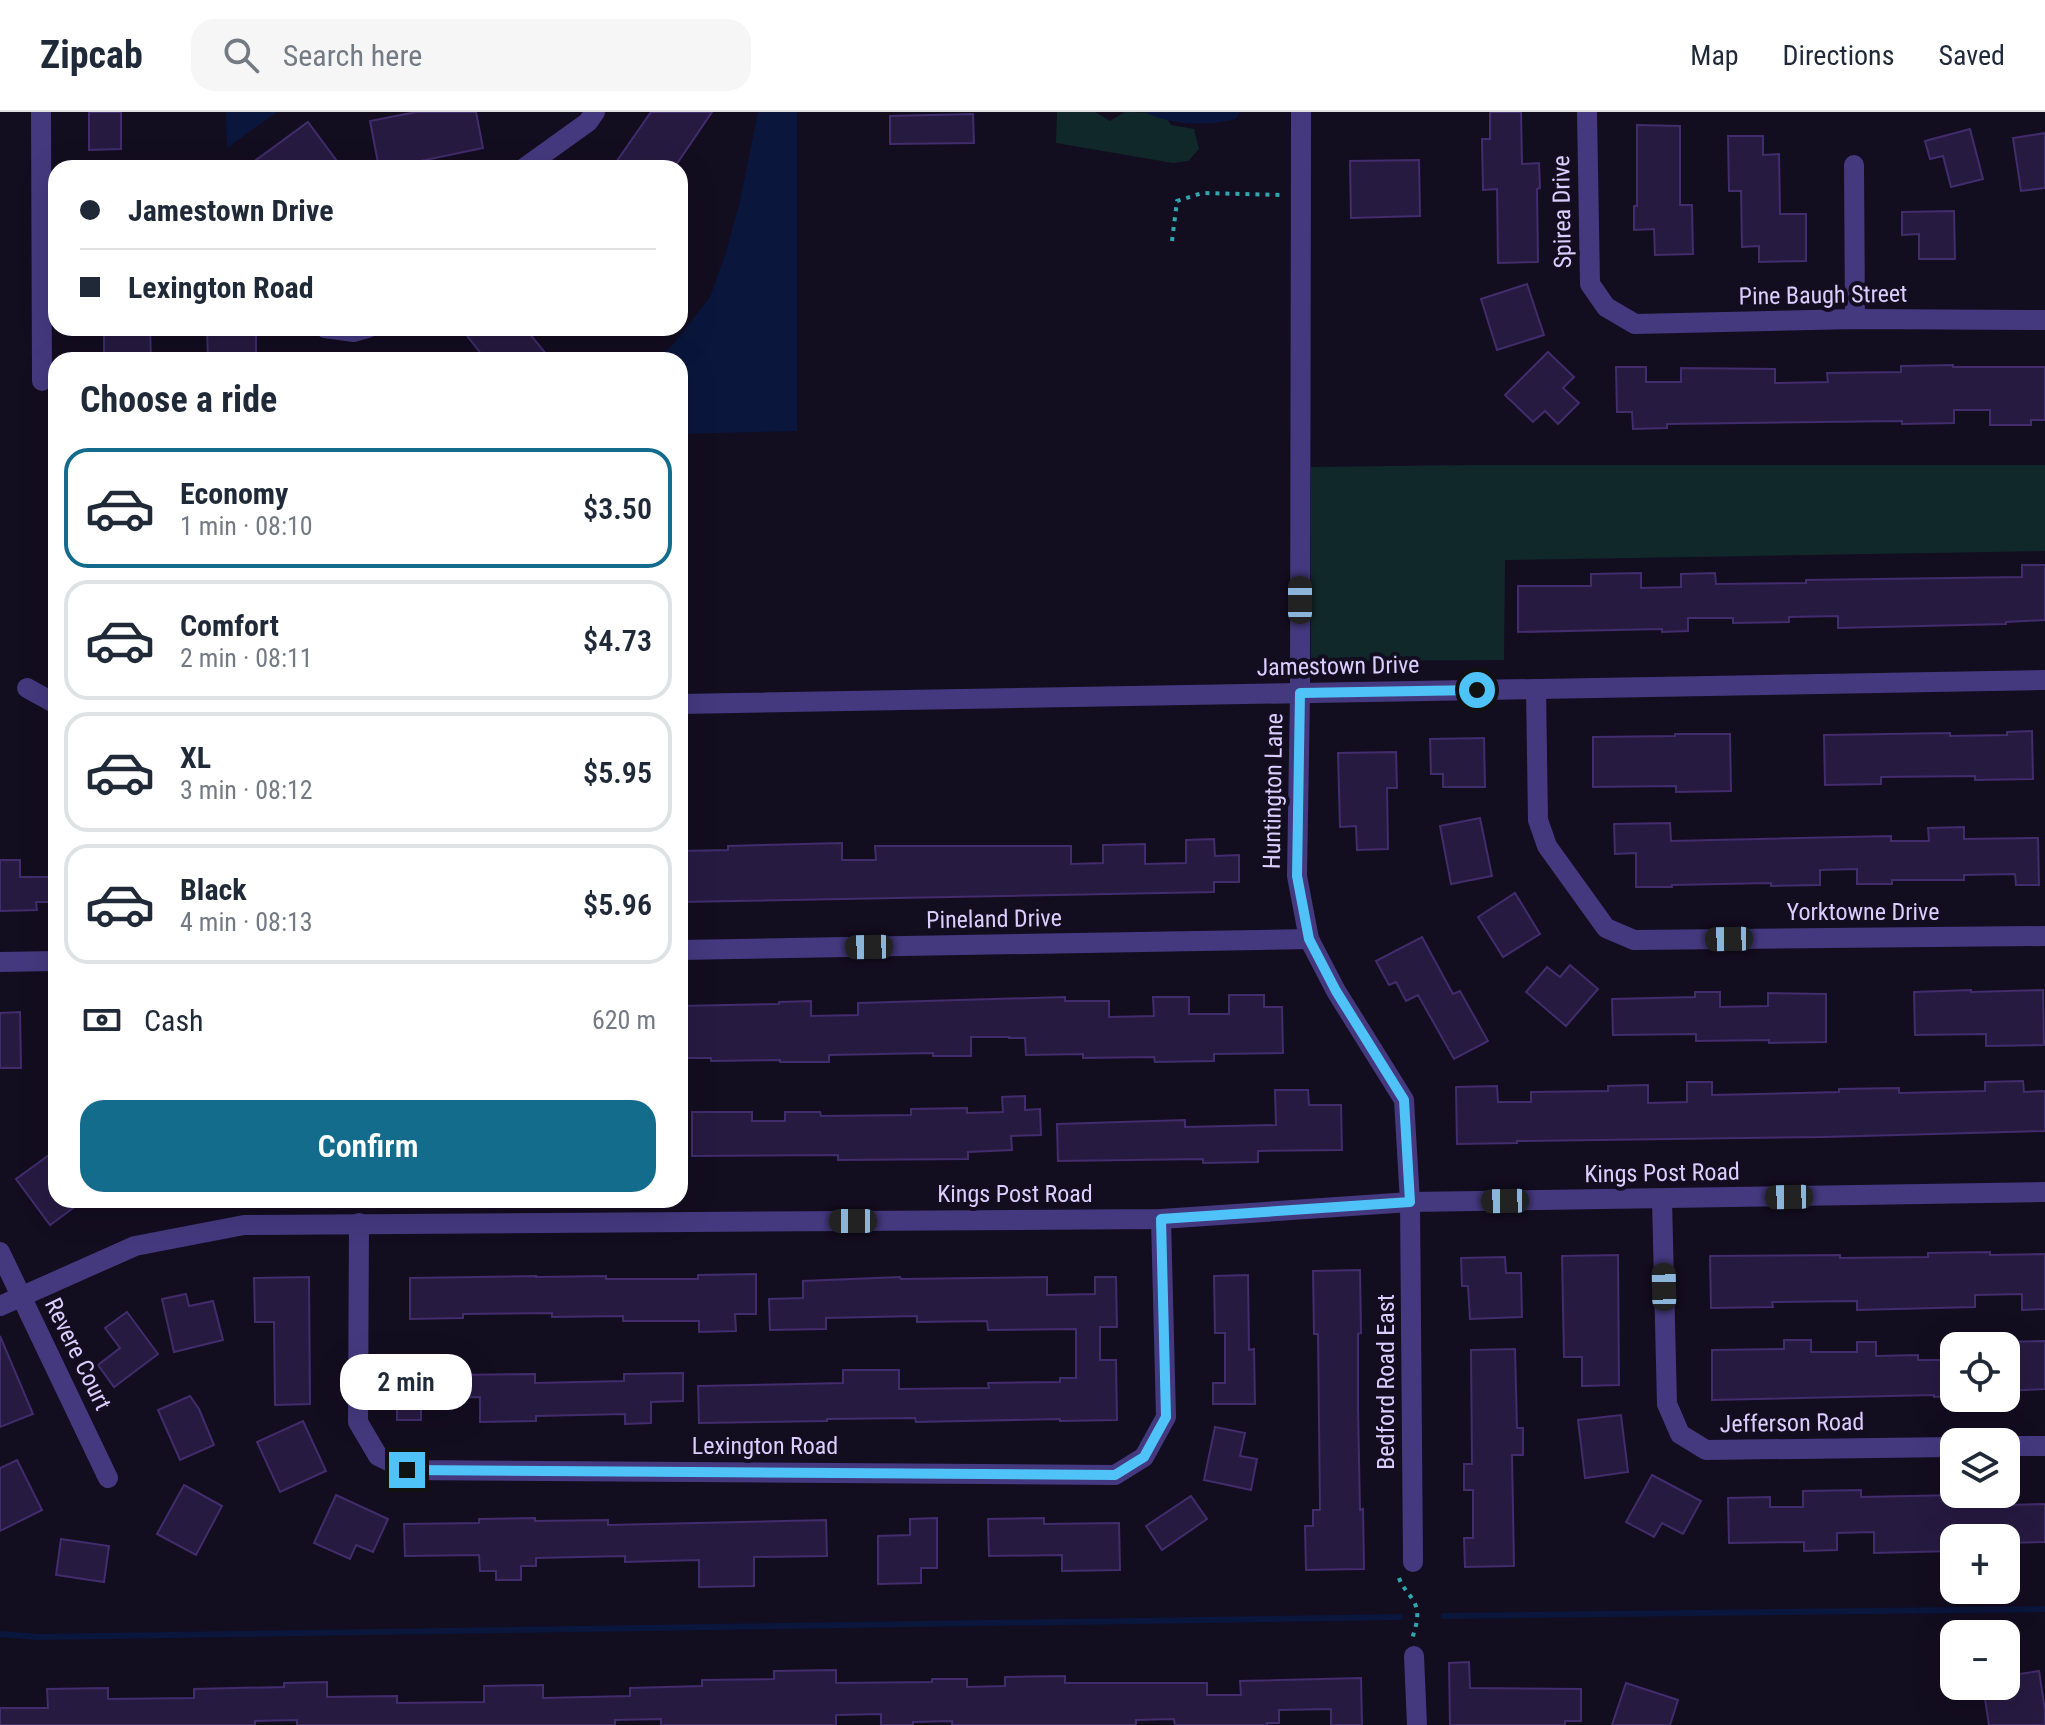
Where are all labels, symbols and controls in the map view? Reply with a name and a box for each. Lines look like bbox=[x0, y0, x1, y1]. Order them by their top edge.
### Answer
search box bbox=[191, 19, 751, 91]
text: Zipcab bbox=[40, 33, 143, 77]
icon: search bbox=[219, 33, 263, 77]
text: Search here bbox=[283, 38, 422, 73]
text: Map bbox=[1690, 39, 1739, 72]
text: Directions bbox=[1783, 39, 1894, 72]
text: Saved bbox=[1938, 39, 2005, 72]
street label: Spirea Drive bbox=[1547, 155, 1577, 269]
text: Jamestown Drive bbox=[128, 193, 334, 228]
text: Lexington Road bbox=[128, 270, 314, 305]
street label: Pine Baugh Street bbox=[1738, 280, 1908, 310]
text: Choose a ride bbox=[80, 379, 277, 421]
icon: car bbox=[84, 472, 156, 544]
text: Economy bbox=[180, 476, 288, 511]
text: $3.50 bbox=[583, 491, 652, 526]
text: 1 min · 08:10 bbox=[180, 511, 313, 541]
car bbox=[1288, 576, 1312, 624]
icon: car bbox=[84, 604, 156, 676]
text: Comfort bbox=[180, 608, 279, 643]
text: $4.73 bbox=[583, 623, 652, 658]
text: 2 min · 08:11 bbox=[180, 643, 313, 673]
street label: Jamestown Drive bbox=[1256, 651, 1420, 681]
route start bbox=[1459, 672, 1495, 708]
street label: Huntington Lane bbox=[1258, 713, 1288, 869]
icon: car bbox=[84, 736, 156, 808]
text: XL bbox=[180, 740, 211, 775]
text: $5.95 bbox=[583, 755, 652, 790]
text: 3 min · 08:12 bbox=[180, 775, 313, 805]
icon: car bbox=[84, 868, 156, 940]
text: Black bbox=[180, 872, 247, 907]
text: $5.96 bbox=[583, 887, 652, 922]
street label: Yorktowne Drive bbox=[1787, 898, 1939, 926]
street label: Pineland Drive bbox=[926, 904, 1062, 934]
text: 4 min · 08:13 bbox=[180, 907, 313, 937]
car bbox=[1705, 927, 1753, 951]
car bbox=[845, 935, 893, 959]
icon: cash bbox=[80, 998, 124, 1042]
text: Cash bbox=[144, 1003, 204, 1038]
text: 620 m bbox=[592, 1005, 656, 1035]
button: Confirm bbox=[80, 1100, 656, 1192]
street label: Kings Post Road bbox=[1584, 1158, 1740, 1188]
street label: Kings Post Road bbox=[937, 1180, 1093, 1208]
car bbox=[1765, 1185, 1813, 1209]
car bbox=[1481, 1189, 1529, 1213]
car bbox=[829, 1209, 877, 1233]
car bbox=[1652, 1263, 1676, 1311]
street label: Revere Court bbox=[39, 1293, 117, 1415]
street label: Bedford Road East bbox=[1372, 1294, 1400, 1470]
map controls bbox=[1940, 1332, 2020, 1700]
button: locate bbox=[1940, 1332, 2020, 1412]
callout: 2 min bbox=[341, 1354, 473, 1410]
text: 2 min bbox=[377, 1367, 435, 1397]
street label: Jefferson Road bbox=[1719, 1408, 1865, 1438]
button: layers bbox=[1940, 1428, 2020, 1508]
street label: Lexington Road bbox=[692, 1432, 838, 1460]
route end bbox=[389, 1452, 425, 1488]
button: + bbox=[1940, 1524, 2020, 1604]
button: − bbox=[1940, 1620, 2020, 1700]

